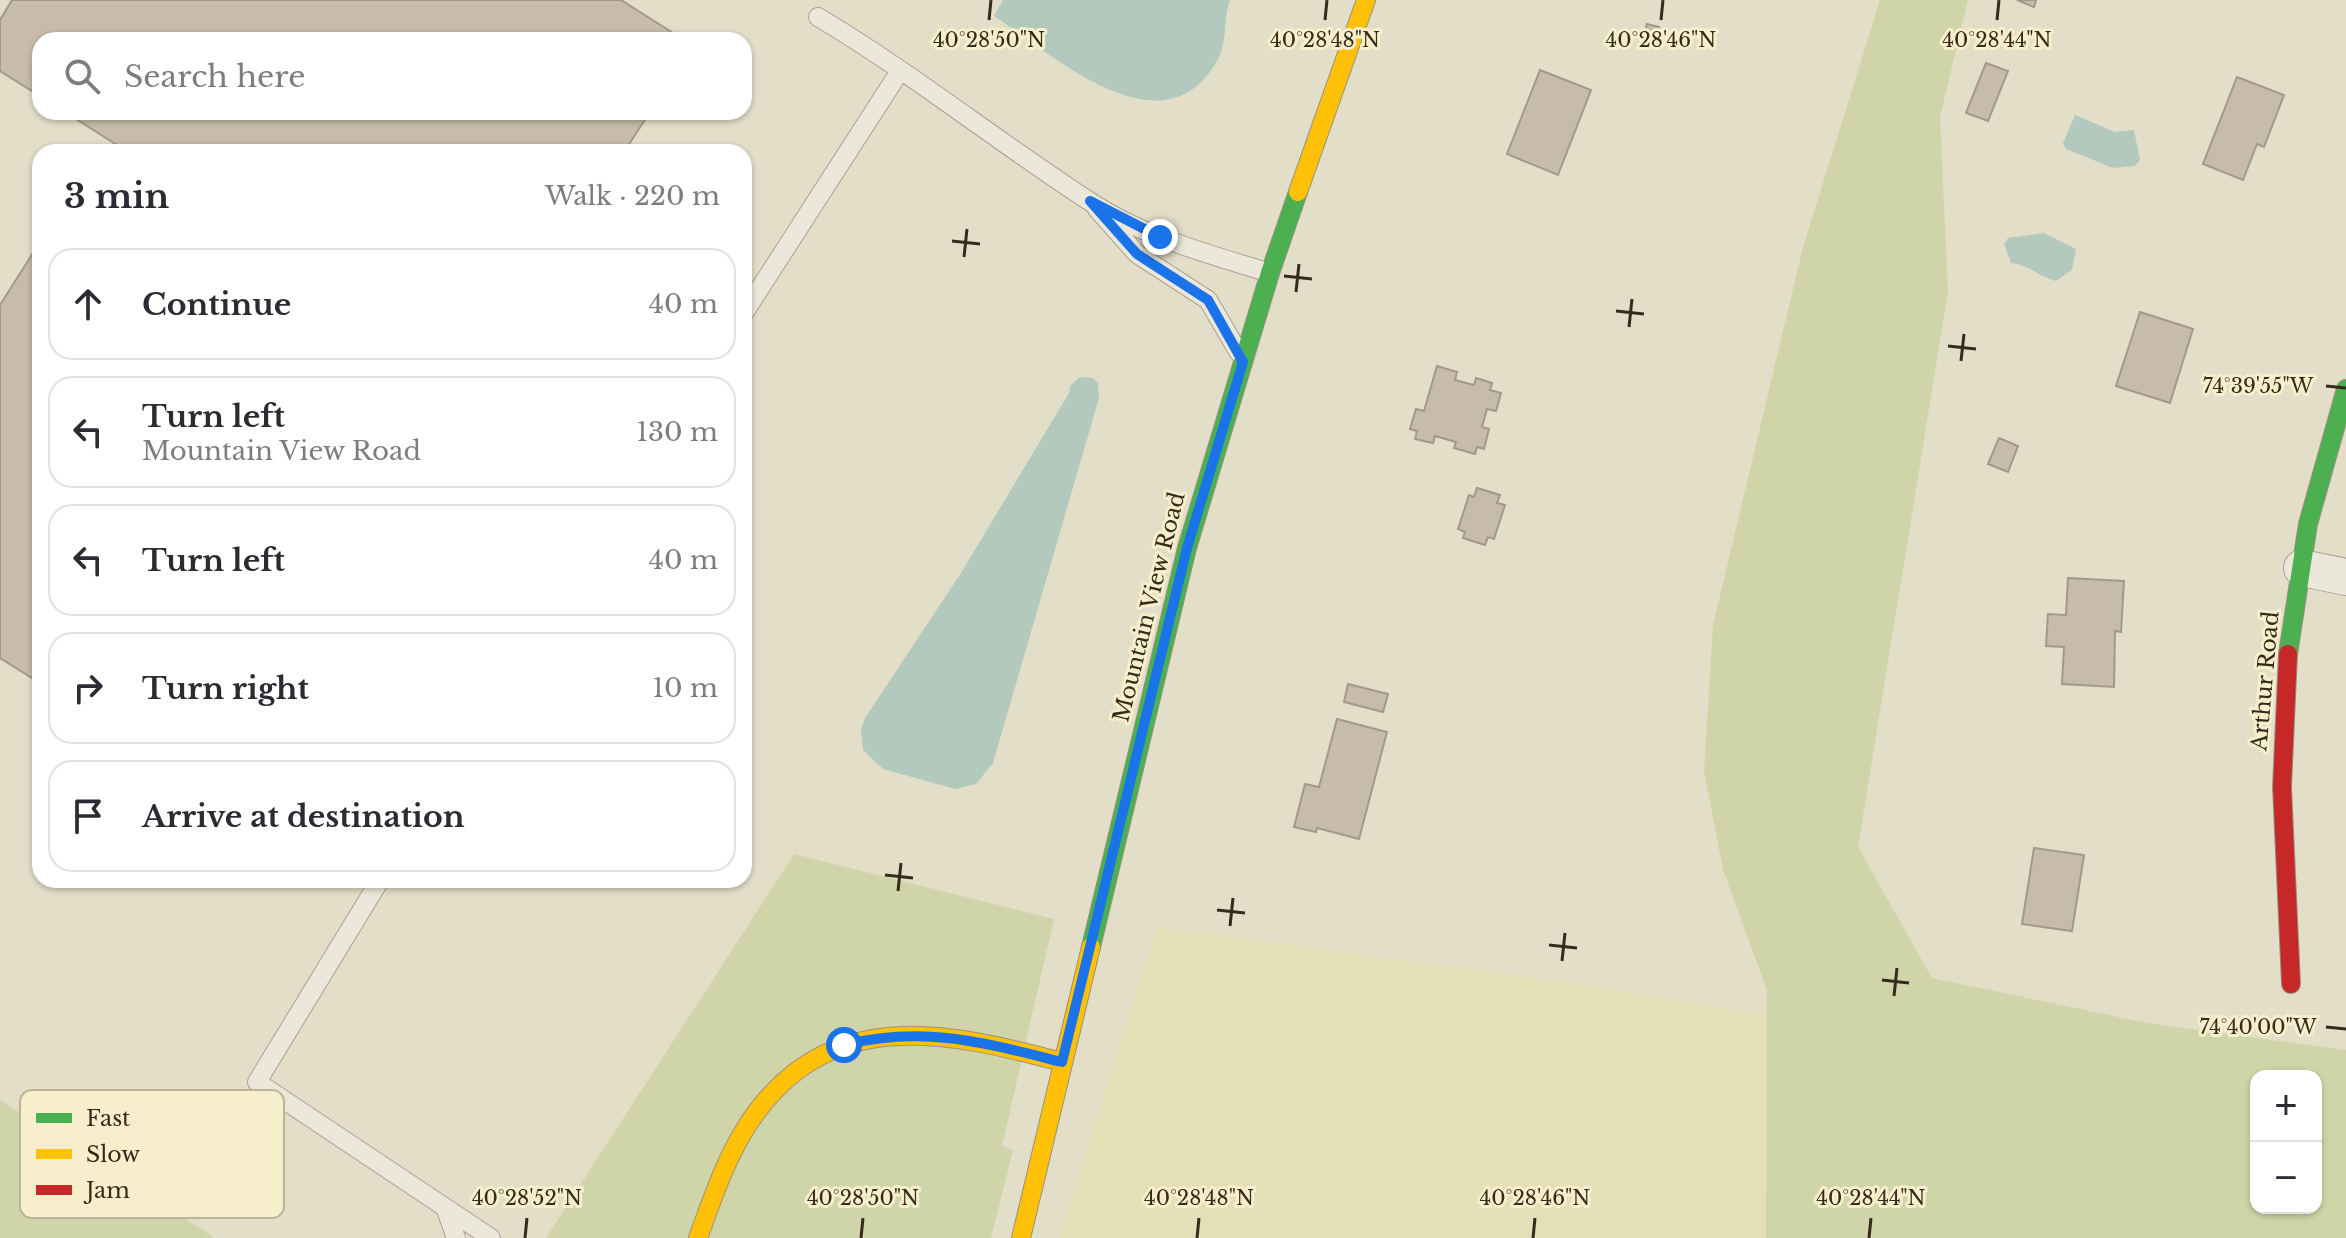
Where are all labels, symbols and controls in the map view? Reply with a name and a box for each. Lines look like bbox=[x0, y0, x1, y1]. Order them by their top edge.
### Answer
text: 40°28'50"N bbox=[933, 28, 1045, 52]
text: 40°28'48"N bbox=[1270, 28, 1380, 52]
text: 40°28'46"N bbox=[1606, 28, 1716, 52]
text: 40°28'44"N bbox=[1942, 28, 2052, 52]
search box bbox=[32, 32, 752, 120]
icon: search bbox=[60, 54, 104, 98]
text: Search here bbox=[124, 58, 305, 95]
text: 3 min bbox=[64, 175, 169, 217]
text: Walk · 220 m bbox=[545, 180, 720, 212]
route end bbox=[1142, 219, 1178, 255]
icon: ahead bbox=[66, 282, 110, 326]
text: Continue bbox=[142, 286, 291, 323]
text: 40 m bbox=[649, 288, 718, 320]
text: 74°39'55"W bbox=[2203, 374, 2314, 398]
text: Turn left bbox=[142, 398, 285, 435]
icon: left bbox=[66, 410, 110, 454]
text: 130 m bbox=[636, 416, 718, 448]
text: Mountain View Road bbox=[142, 435, 421, 467]
street label: Mountain View Road bbox=[1107, 489, 1191, 725]
icon: left bbox=[66, 538, 110, 582]
text: Turn left bbox=[142, 542, 285, 579]
text: 40 m bbox=[649, 544, 718, 576]
street label: Arthur Road bbox=[2245, 610, 2285, 753]
icon: right bbox=[66, 666, 110, 710]
text: Turn right bbox=[142, 670, 309, 707]
text: 10 m bbox=[652, 672, 718, 704]
icon: arrive bbox=[66, 794, 110, 838]
text: Arrive at destination bbox=[142, 798, 465, 835]
text: 74°40'00"W bbox=[2200, 1015, 2317, 1039]
route start bbox=[826, 1027, 862, 1063]
map controls bbox=[2250, 1070, 2322, 1214]
button: + bbox=[2250, 1070, 2322, 1142]
legend bbox=[20, 1090, 284, 1218]
text: Fast bbox=[86, 1105, 131, 1132]
text: Slow bbox=[86, 1141, 140, 1168]
button: − bbox=[2250, 1142, 2322, 1214]
text: Jam bbox=[83, 1177, 130, 1204]
text: 40°28'52"N bbox=[472, 1186, 582, 1210]
text: 40°28'50"N bbox=[807, 1186, 919, 1210]
text: 40°28'48"N bbox=[1144, 1186, 1254, 1210]
text: 40°28'46"N bbox=[1480, 1186, 1590, 1210]
text: 40°28'44"N bbox=[1816, 1186, 1926, 1210]

